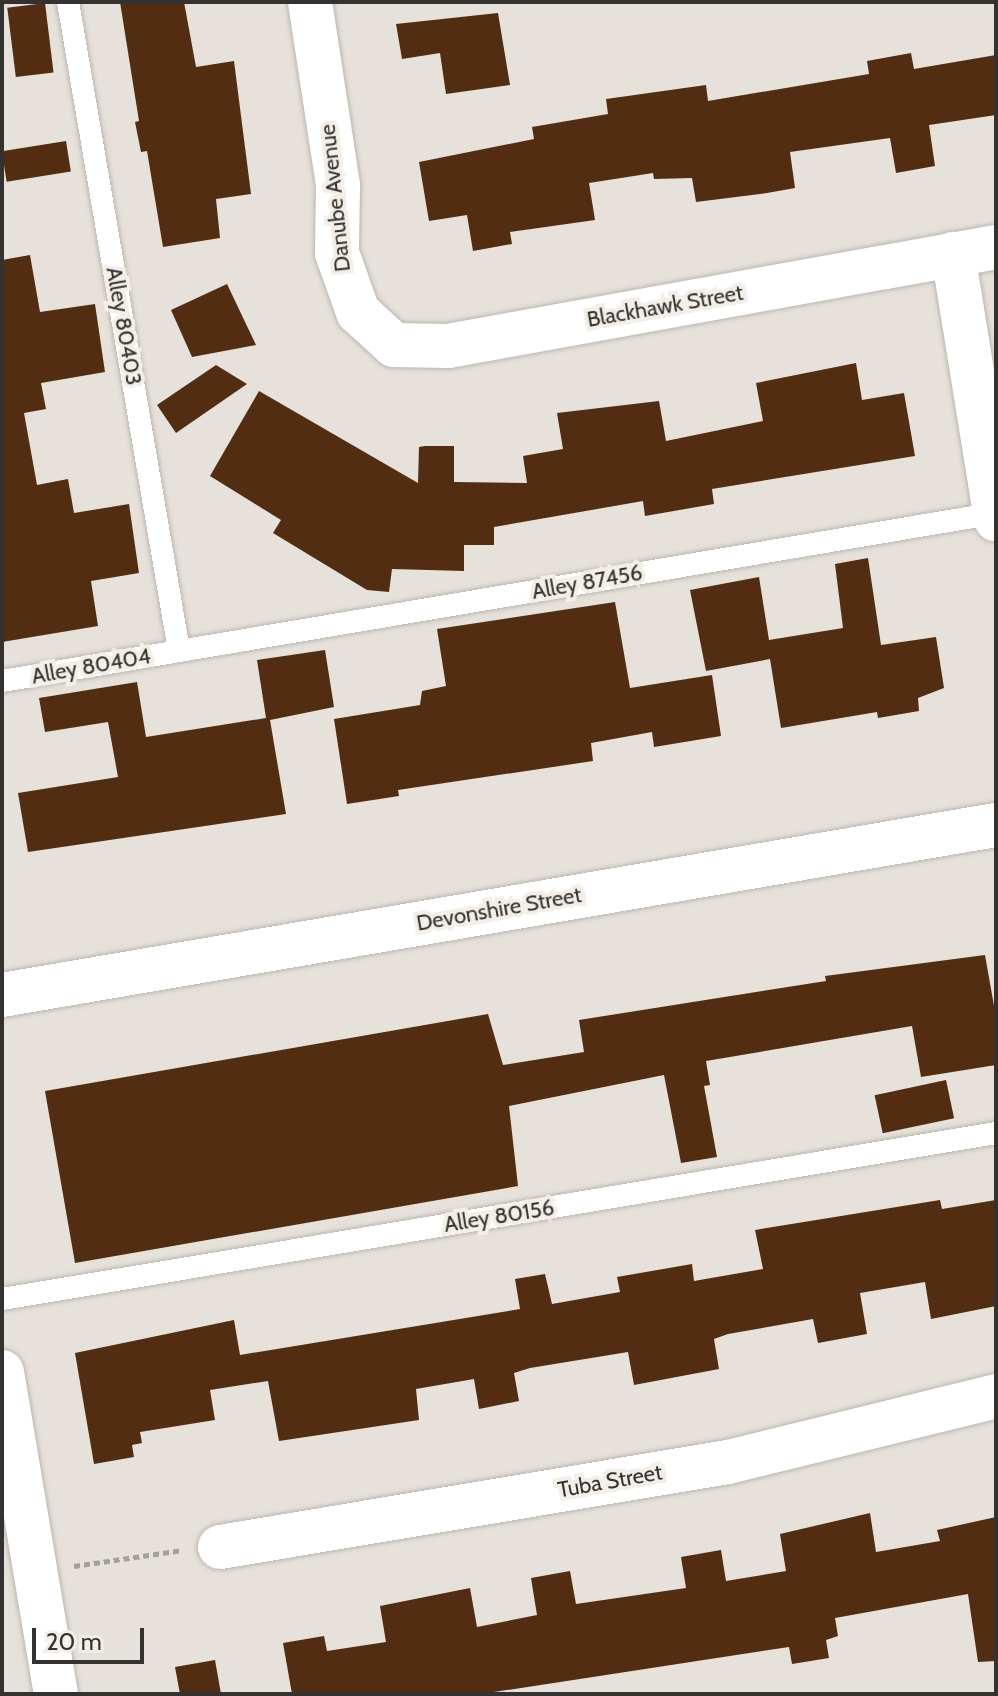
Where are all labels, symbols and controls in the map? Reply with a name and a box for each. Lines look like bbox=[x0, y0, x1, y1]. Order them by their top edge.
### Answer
street label: Danube Avenue bbox=[314, 123, 356, 273]
street label: Alley 80403 bbox=[101, 265, 147, 387]
street label: Blackhawk Street bbox=[585, 279, 745, 333]
street label: Alley 87456 bbox=[530, 559, 644, 605]
street label: Alley 80404 bbox=[29, 643, 153, 689]
street label: Devonshire Street bbox=[414, 881, 584, 937]
street label: Alley 80156 bbox=[442, 1194, 556, 1238]
street label: Tuba Street bbox=[556, 1459, 664, 1503]
scale bar bbox=[36, 1612, 148, 1662]
text: 20 m bbox=[46, 1627, 102, 1656]

